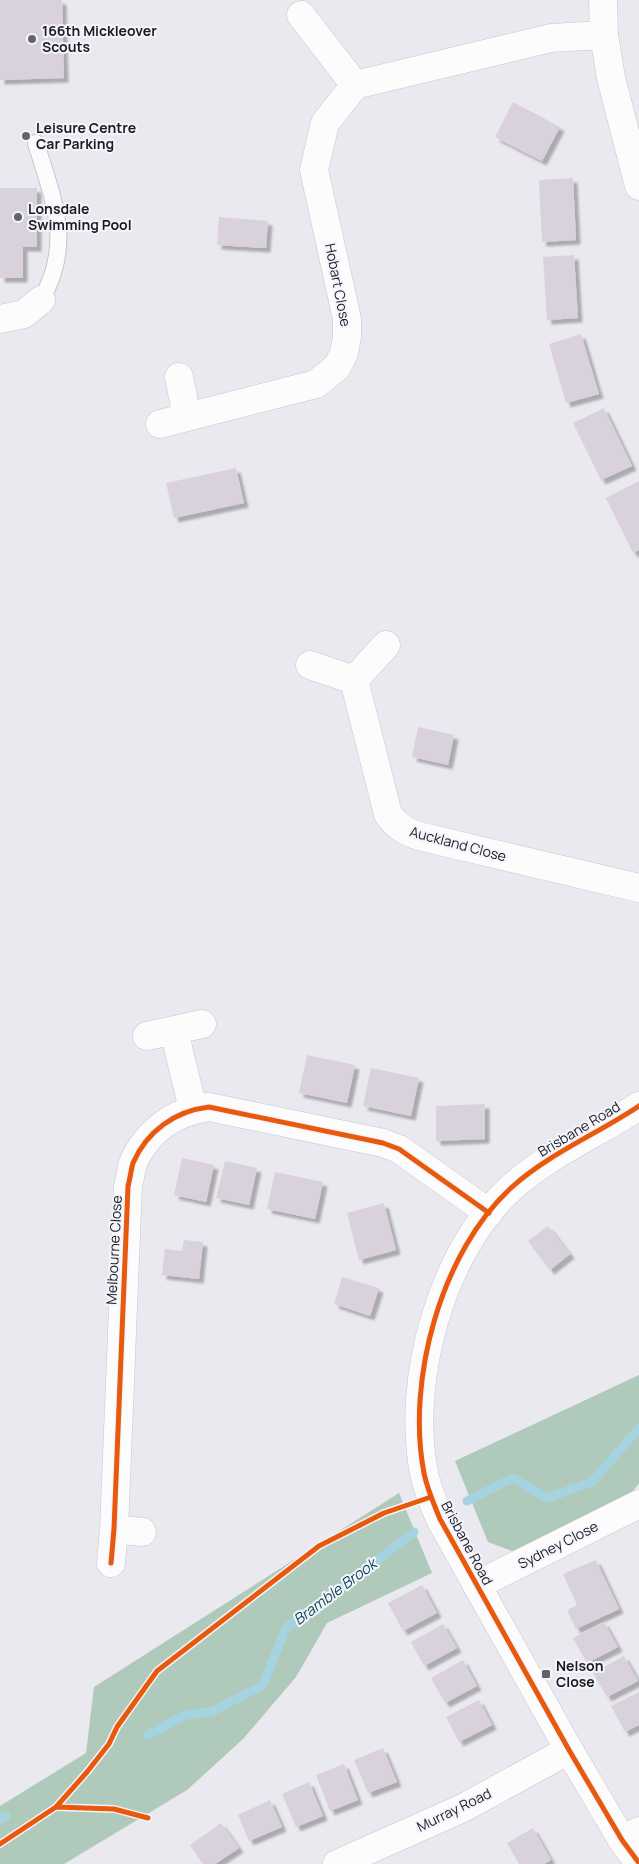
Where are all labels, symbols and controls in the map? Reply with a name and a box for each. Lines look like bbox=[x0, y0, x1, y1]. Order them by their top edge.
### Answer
place label: 166th Mickleover Scouts bbox=[42, 21, 157, 56]
marker: 166th Mickleover Scouts bbox=[26, 33, 38, 45]
place label: Leisure Centre Car Parking bbox=[36, 118, 136, 153]
marker: Leisure Centre Car Parking bbox=[20, 130, 32, 142]
place label: Lonsdale Swimming Pool bbox=[28, 199, 132, 234]
marker: Lonsdale Swimming Pool bbox=[12, 211, 24, 223]
street label: Hobart Close bbox=[321, 242, 356, 328]
street label: Auckland Close bbox=[408, 821, 509, 866]
street label: Brisbane Road bbox=[534, 1097, 623, 1161]
street label: Melbourne Close bbox=[101, 1195, 126, 1305]
street label: Brisbane Road bbox=[437, 1497, 498, 1588]
street label: Sydney Close bbox=[515, 1516, 601, 1573]
water label: Bramble Brook bbox=[289, 1552, 383, 1630]
place label: Nelson Close bbox=[556, 1656, 603, 1691]
marker: Nelson Close bbox=[540, 1668, 552, 1680]
street label: Murray Road bbox=[413, 1783, 494, 1836]

